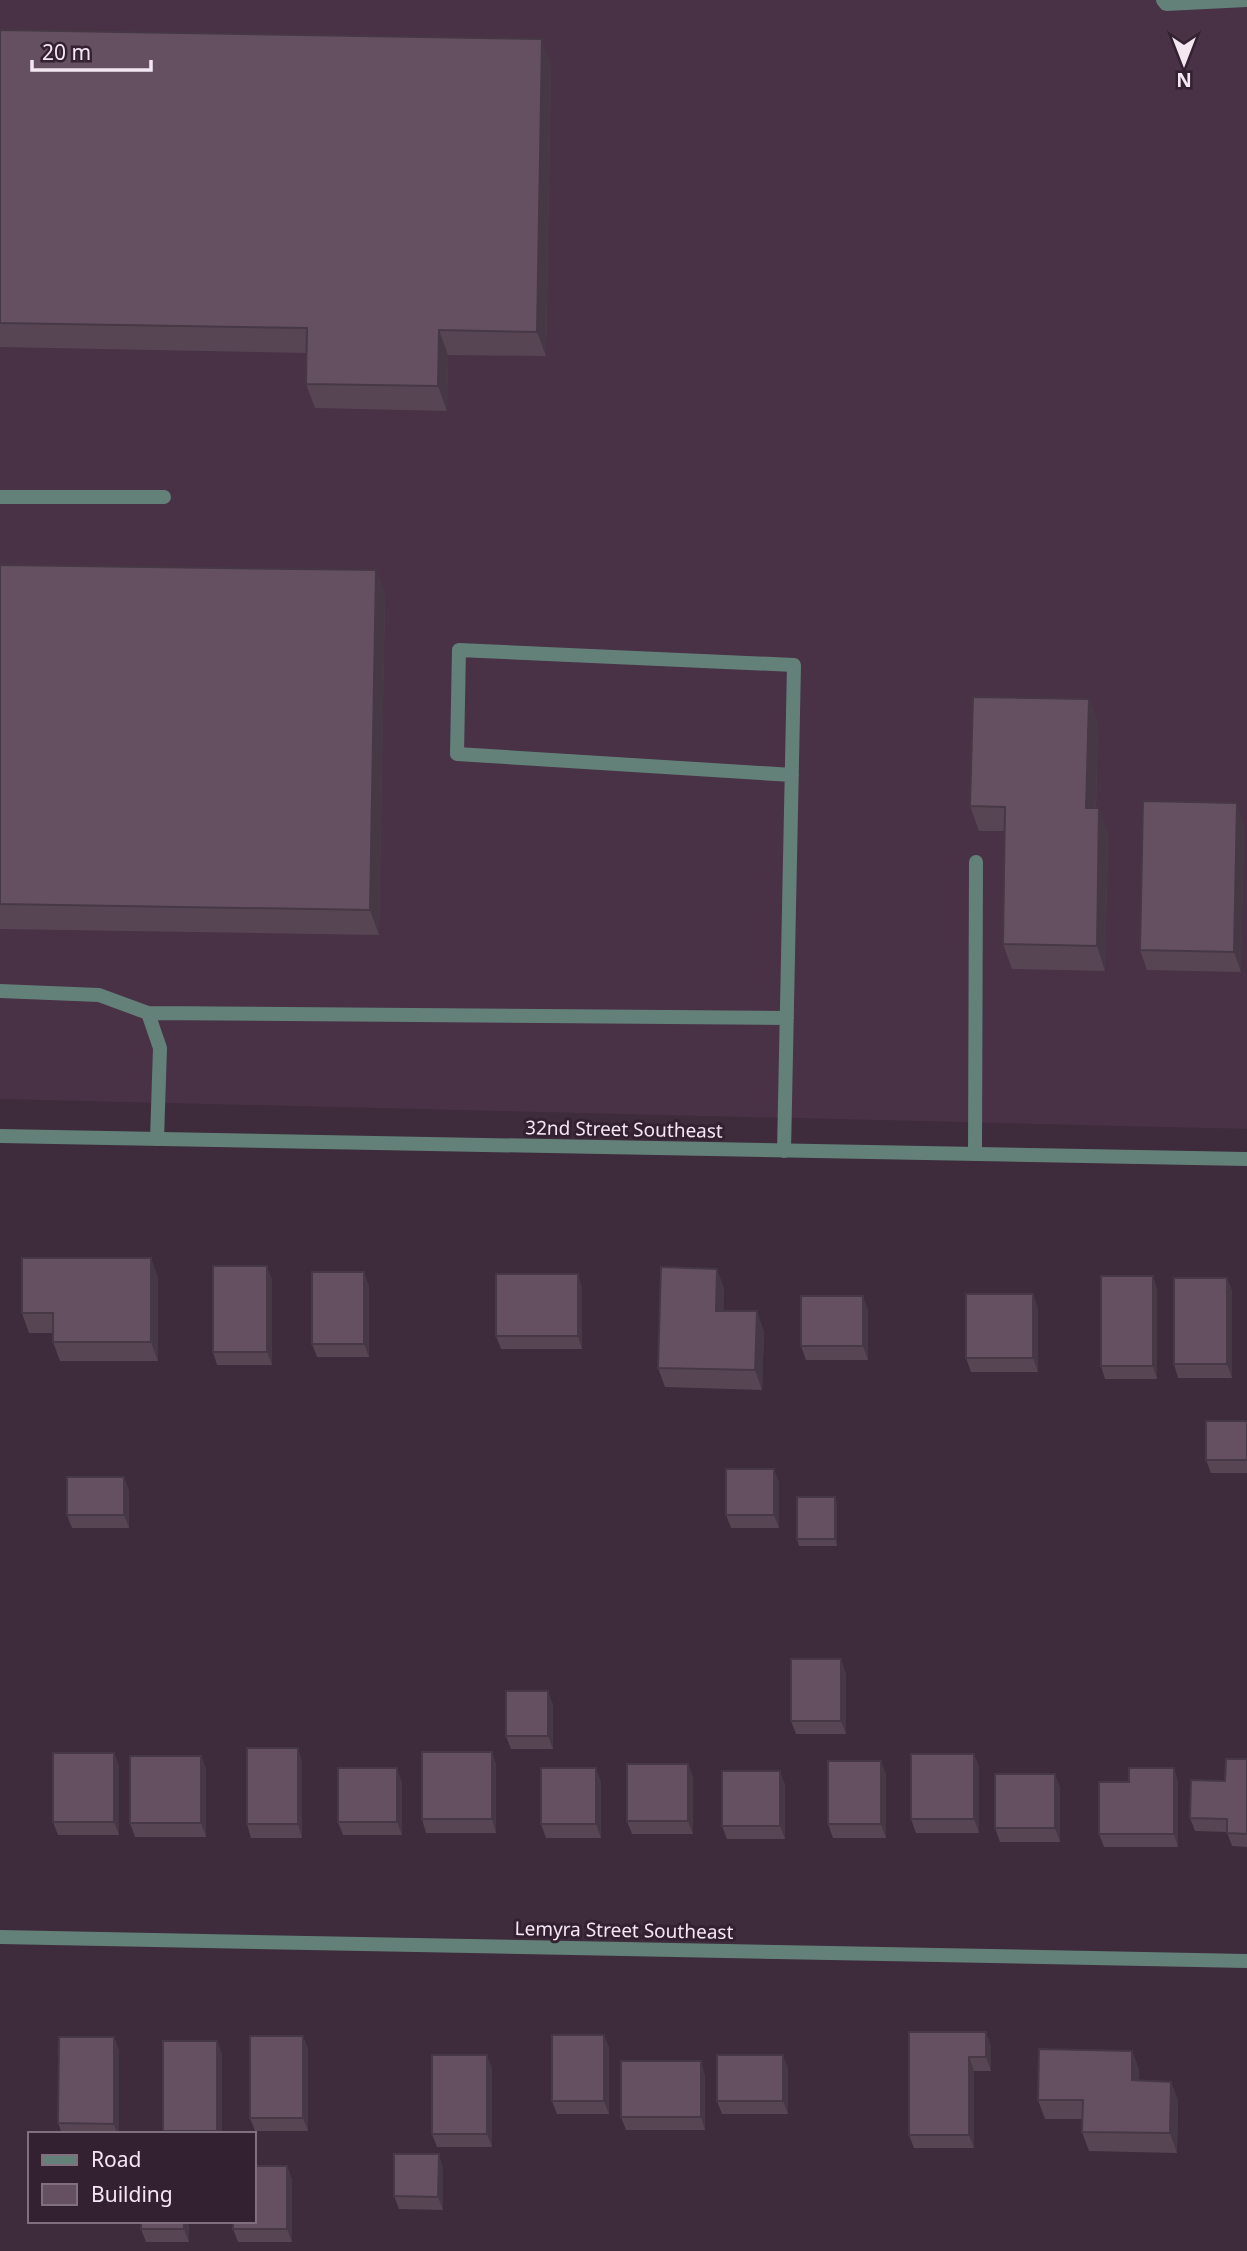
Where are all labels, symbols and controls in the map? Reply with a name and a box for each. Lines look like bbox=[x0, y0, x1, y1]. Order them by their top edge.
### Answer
scale bar bbox=[32, 28, 150, 72]
north arrow bbox=[1149, 28, 1219, 98]
text: 20 m bbox=[42, 38, 91, 66]
text: N bbox=[1176, 67, 1192, 93]
street label: 32nd Street Southeast bbox=[525, 1114, 723, 1144]
street label: Lemyra Street Southeast bbox=[514, 1915, 734, 1945]
legend bbox=[28, 2132, 256, 2223]
text: Road bbox=[91, 2145, 141, 2173]
text: Building bbox=[91, 2180, 173, 2208]

